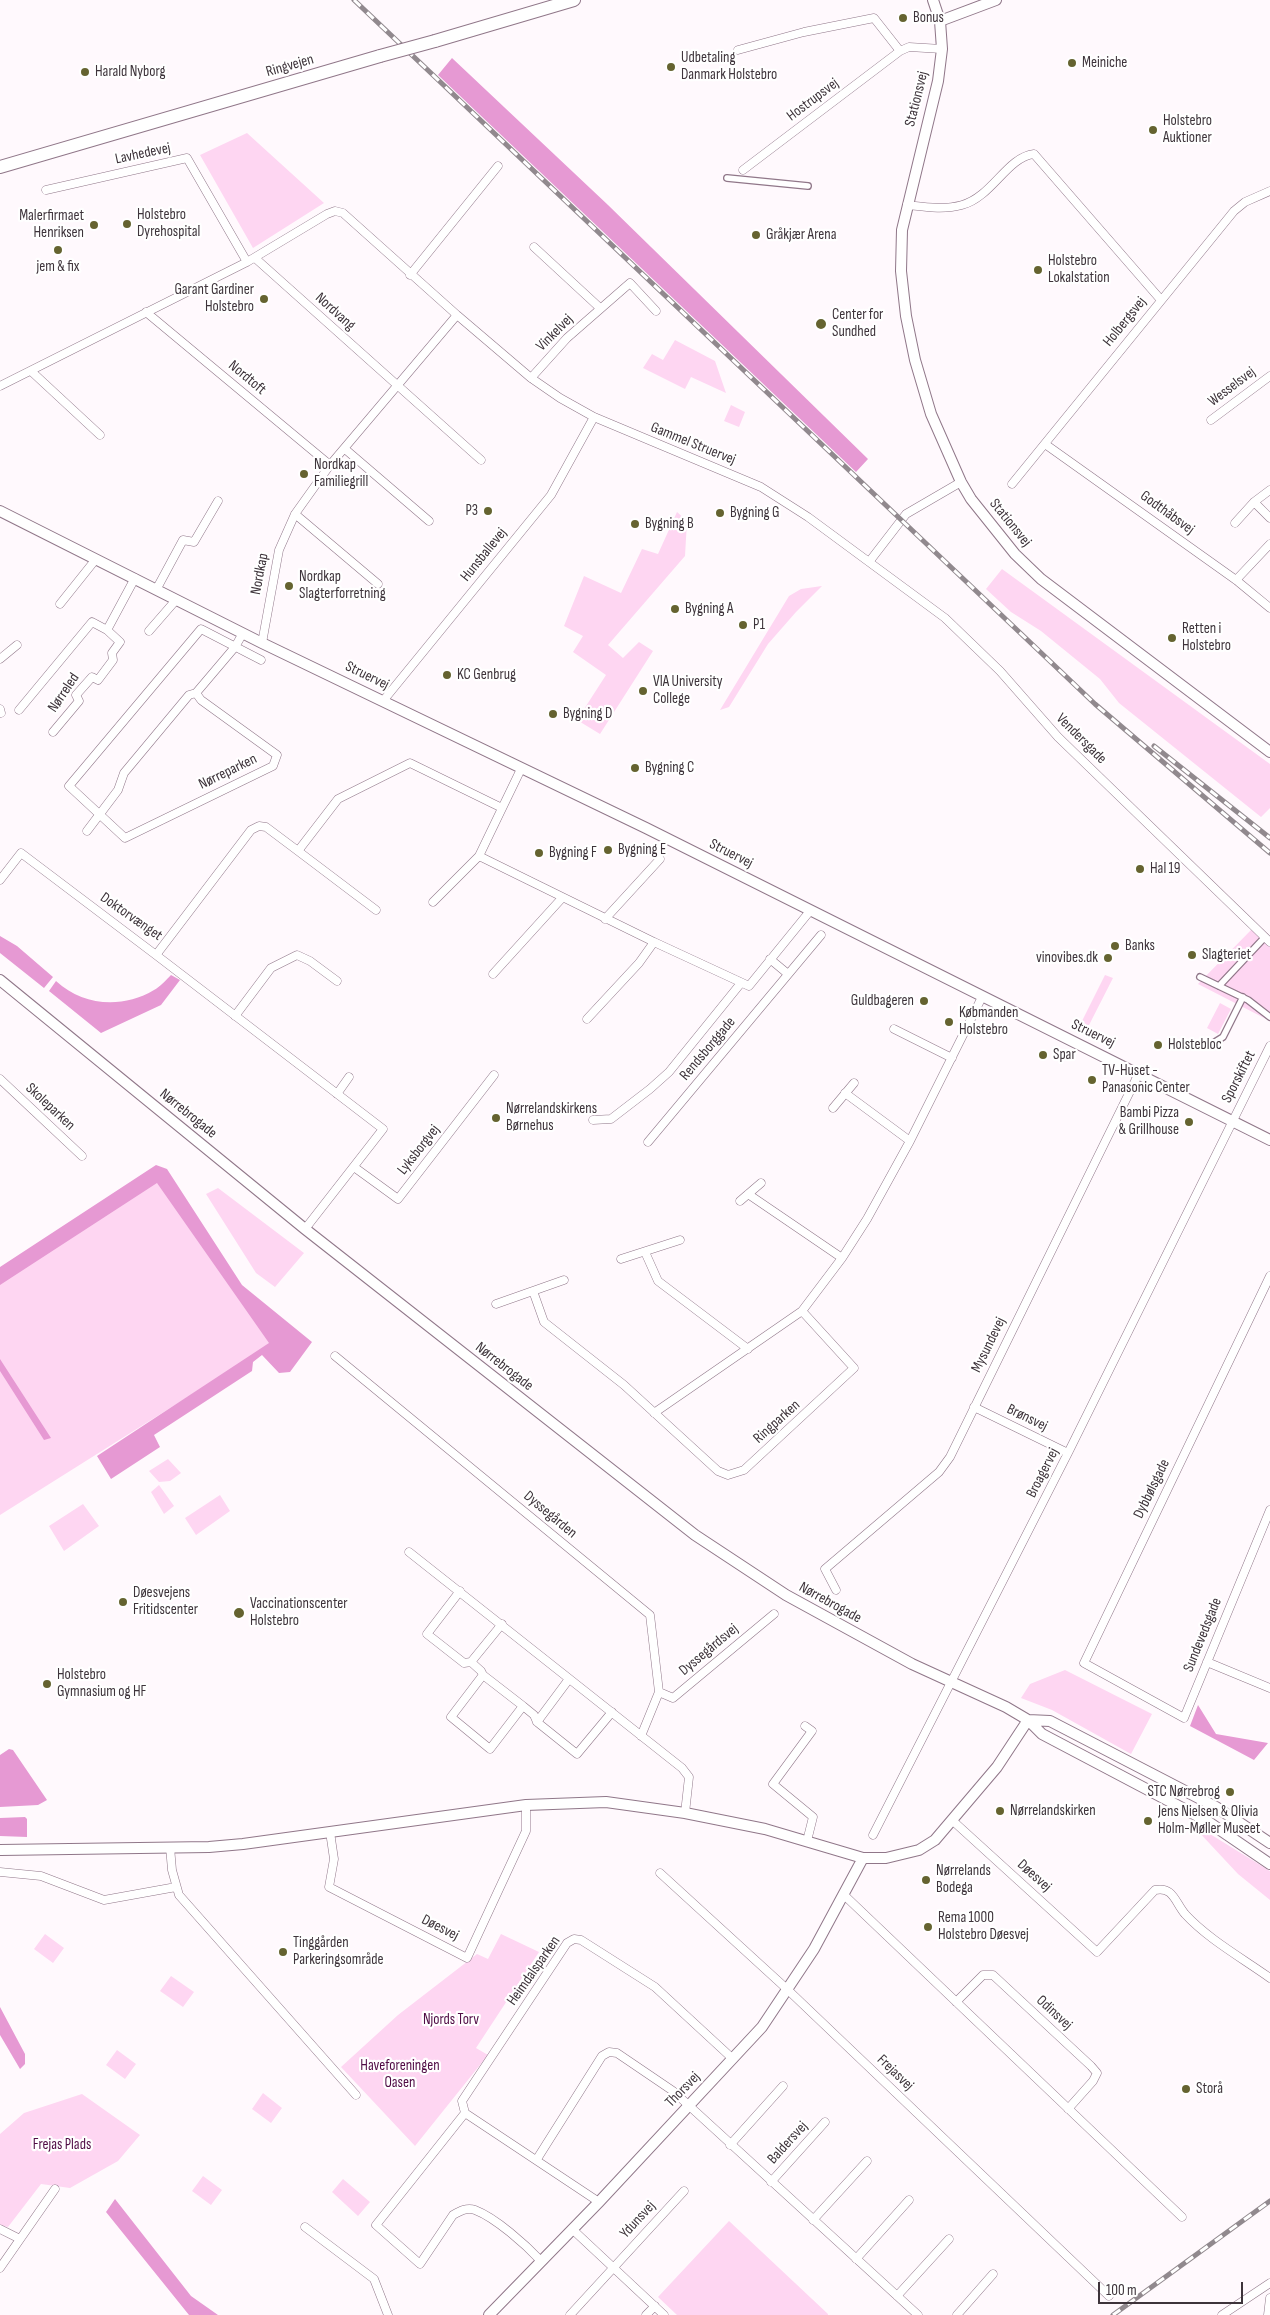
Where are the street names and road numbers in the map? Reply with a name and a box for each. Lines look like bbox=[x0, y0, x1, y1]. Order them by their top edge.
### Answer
street label: Ringvejen bbox=[264, 51, 316, 81]
street label: Stationsvej bbox=[901, 69, 933, 129]
street label: Hostrupsvej bbox=[783, 75, 843, 125]
street label: Lavhedevej bbox=[114, 139, 172, 169]
street label: Nordvang bbox=[311, 289, 359, 335]
street label: Holbergsvej bbox=[1100, 294, 1150, 350]
street label: Vinkelvej bbox=[533, 311, 577, 355]
street label: Nordtoft bbox=[224, 357, 270, 399]
street label: Wesselsvej bbox=[1205, 363, 1259, 411]
street label: Gammel Struervej bbox=[648, 419, 738, 469]
street label: Godthåbsvej bbox=[1136, 487, 1198, 539]
street label: Stationsvej bbox=[985, 495, 1035, 551]
street label: Hunsballevej bbox=[457, 525, 511, 585]
street label: Nordkap bbox=[247, 552, 273, 596]
street label: Struervej bbox=[342, 658, 392, 694]
street label: Nørreled bbox=[44, 670, 84, 716]
street label: Vendersgade bbox=[1052, 710, 1110, 768]
street label: Nørreparken bbox=[196, 750, 260, 794]
street label: Struervej bbox=[706, 835, 756, 873]
street label: Doktorvænget bbox=[96, 889, 166, 945]
street label: Rendsborggade bbox=[676, 1014, 740, 1084]
street label: Struervej bbox=[1068, 1016, 1118, 1052]
street label: Sporskiftet bbox=[1218, 1048, 1260, 1106]
street label: Skoleparken bbox=[21, 1080, 79, 1134]
street label: Nørrebrogade bbox=[156, 1085, 220, 1143]
street label: Lyksborgvej bbox=[394, 1121, 444, 1179]
street label: Mysundevej bbox=[968, 1314, 1010, 1376]
street label: Nørrebrogade bbox=[471, 1339, 537, 1395]
street label: Ringparken bbox=[750, 1396, 804, 1448]
street label: Brønsvej bbox=[1004, 1400, 1050, 1436]
street label: Broagervej bbox=[1023, 1445, 1063, 1501]
street label: Dybbølsgade bbox=[1130, 1456, 1174, 1522]
street label: Dyssegården bbox=[520, 1488, 580, 1542]
street label: Nørrebrogade bbox=[796, 1579, 864, 1627]
street label: Sundevedsgade bbox=[1180, 1595, 1226, 1675]
street label: Dyssegårdsvej bbox=[676, 1620, 742, 1680]
street label: Døesvej bbox=[1013, 1856, 1055, 1896]
street label: Døesvej bbox=[418, 1911, 462, 1945]
street label: Heimdalsparken bbox=[504, 1933, 564, 2009]
street label: Odinsvej bbox=[1032, 1992, 1076, 2034]
street label: Frejasvej bbox=[873, 2051, 917, 2095]
street label: Thorsvej bbox=[662, 2068, 704, 2112]
street label: Baldersvej bbox=[764, 2118, 812, 2168]
street label: Ydunsvej bbox=[616, 2198, 660, 2242]

